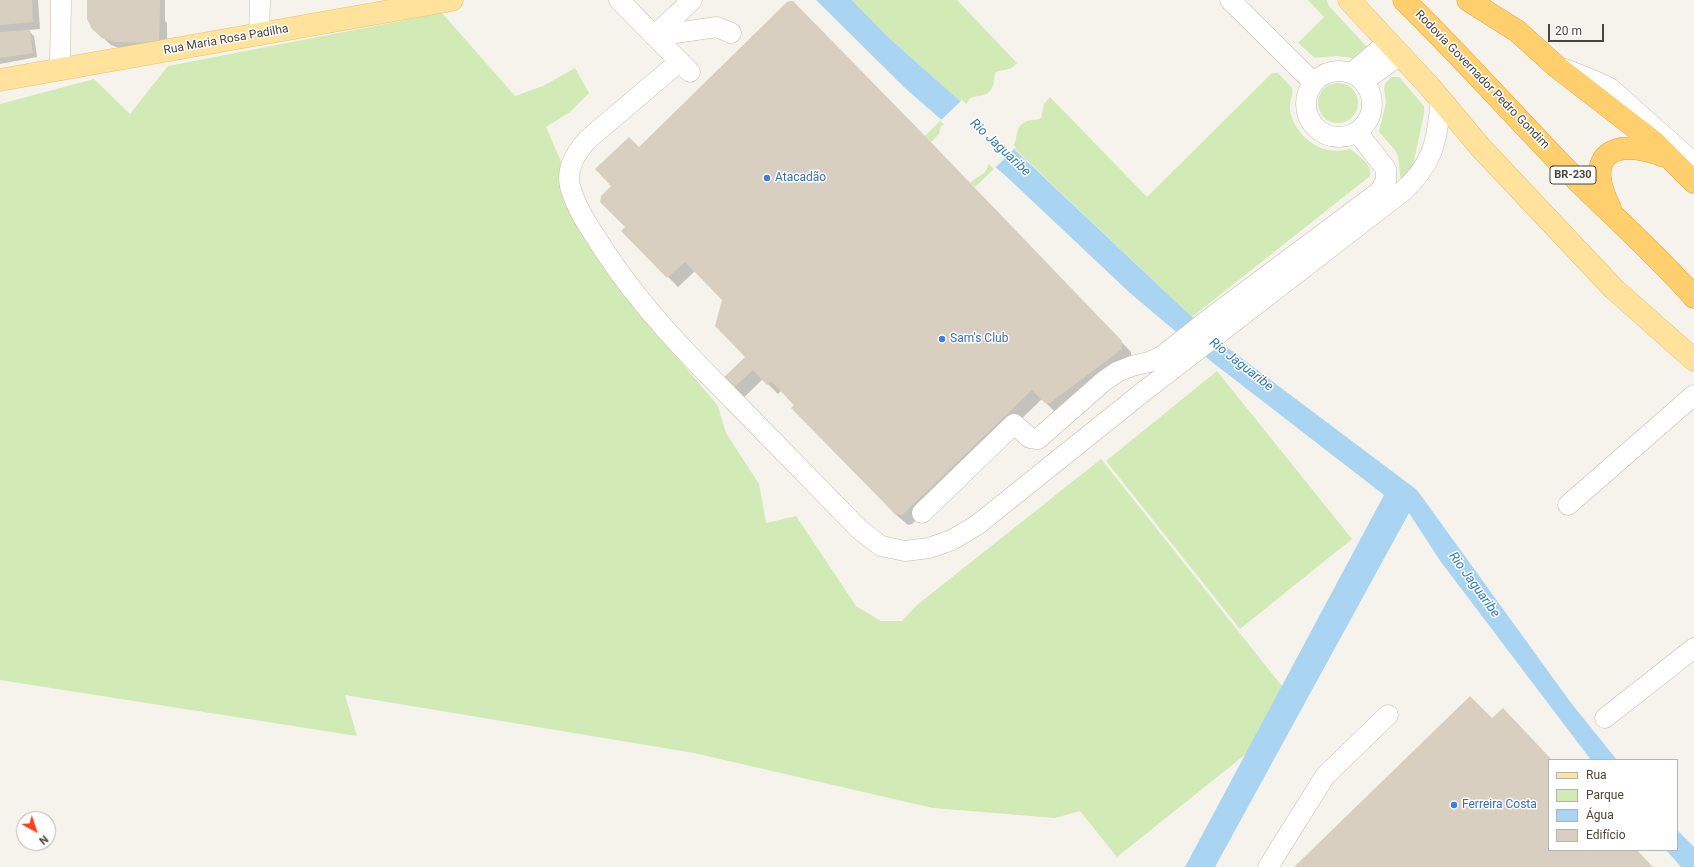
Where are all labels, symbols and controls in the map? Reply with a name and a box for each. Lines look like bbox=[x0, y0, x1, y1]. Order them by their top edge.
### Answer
street label: Rodovia Governador Pedro Gondim bbox=[1412, 8, 1552, 152]
scale bar bbox=[1550, 16, 1606, 42]
street label: Rua Maria Rosa Padilha bbox=[162, 22, 290, 58]
text: 20 m bbox=[1555, 24, 1582, 38]
water label: Rio Jaguaribe bbox=[967, 116, 1033, 180]
road number: BR-230 bbox=[1550, 166, 1596, 184]
place label: Atacadão bbox=[775, 171, 826, 185]
marker: Atacadão bbox=[762, 173, 772, 183]
place label: Sam's Club bbox=[950, 332, 1008, 346]
marker: Sam's Club bbox=[937, 334, 947, 344]
water label: Rio Jaguaribe bbox=[1206, 335, 1276, 395]
water label: Rio Jaguaribe bbox=[1445, 549, 1503, 621]
legend bbox=[1548, 759, 1678, 851]
text: Rua bbox=[1586, 768, 1607, 782]
text: Parque bbox=[1586, 788, 1624, 802]
place label: Ferreira Costa bbox=[1462, 798, 1537, 812]
marker: Ferreira Costa bbox=[1449, 800, 1459, 810]
text: Água bbox=[1586, 808, 1614, 822]
north arrow bbox=[16, 811, 56, 851]
text: Edifício bbox=[1586, 828, 1626, 842]
text: N bbox=[36, 832, 51, 847]

